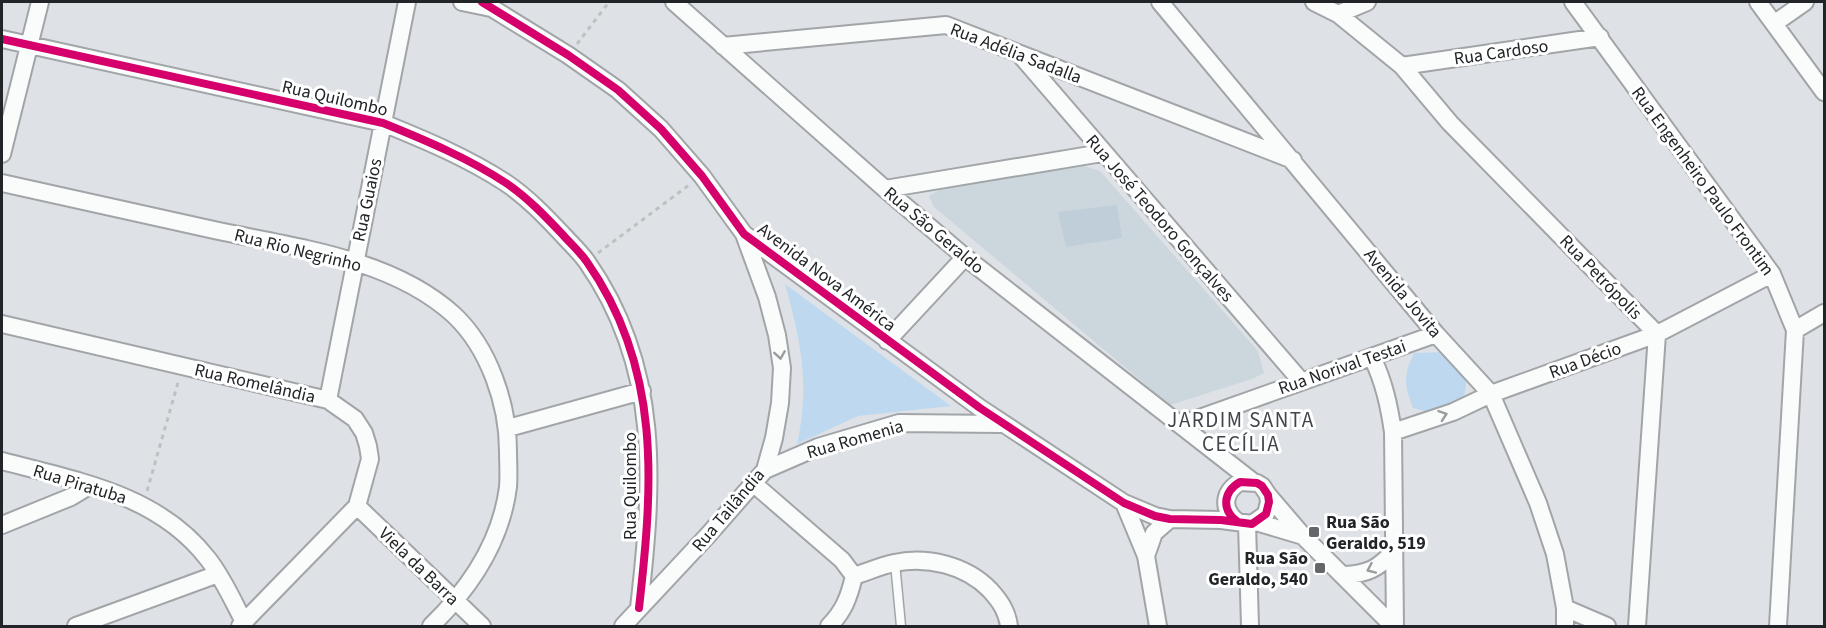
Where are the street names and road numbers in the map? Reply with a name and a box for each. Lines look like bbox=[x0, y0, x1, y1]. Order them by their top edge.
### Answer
street label: Rua Adélia Sadalla bbox=[946, 17, 1085, 90]
street label: Rua Cardoso bbox=[1452, 33, 1550, 71]
street label: Rua Quilombo bbox=[280, 74, 390, 123]
street label: Rua Engenheiro Paulo Frontim bbox=[1625, 82, 1780, 281]
street label: Rua José Teodoro Gonçalves bbox=[1080, 129, 1239, 308]
street label: Rua Guaios bbox=[346, 156, 388, 244]
street label: Rua São Geraldo bbox=[878, 181, 989, 280]
street label: Avenida Nova América bbox=[752, 217, 901, 338]
street label: Rua Rio Negrinho bbox=[232, 223, 364, 278]
street label: Rua Petrópolis bbox=[1554, 229, 1648, 325]
street label: Avenida Jovita bbox=[1358, 243, 1447, 343]
street label: Rua Norival Testai bbox=[1275, 334, 1410, 401]
street label: Rua Décio bbox=[1546, 336, 1625, 385]
street label: Rua Romelândia bbox=[192, 357, 318, 410]
street label: Rua Romenia bbox=[804, 414, 907, 465]
street label: Rua Quilombo bbox=[618, 432, 643, 540]
street label: Rua Piratuba bbox=[30, 458, 130, 511]
street label: Rua Tailândia bbox=[686, 463, 771, 557]
street label: Viela da Barra bbox=[373, 521, 465, 611]

